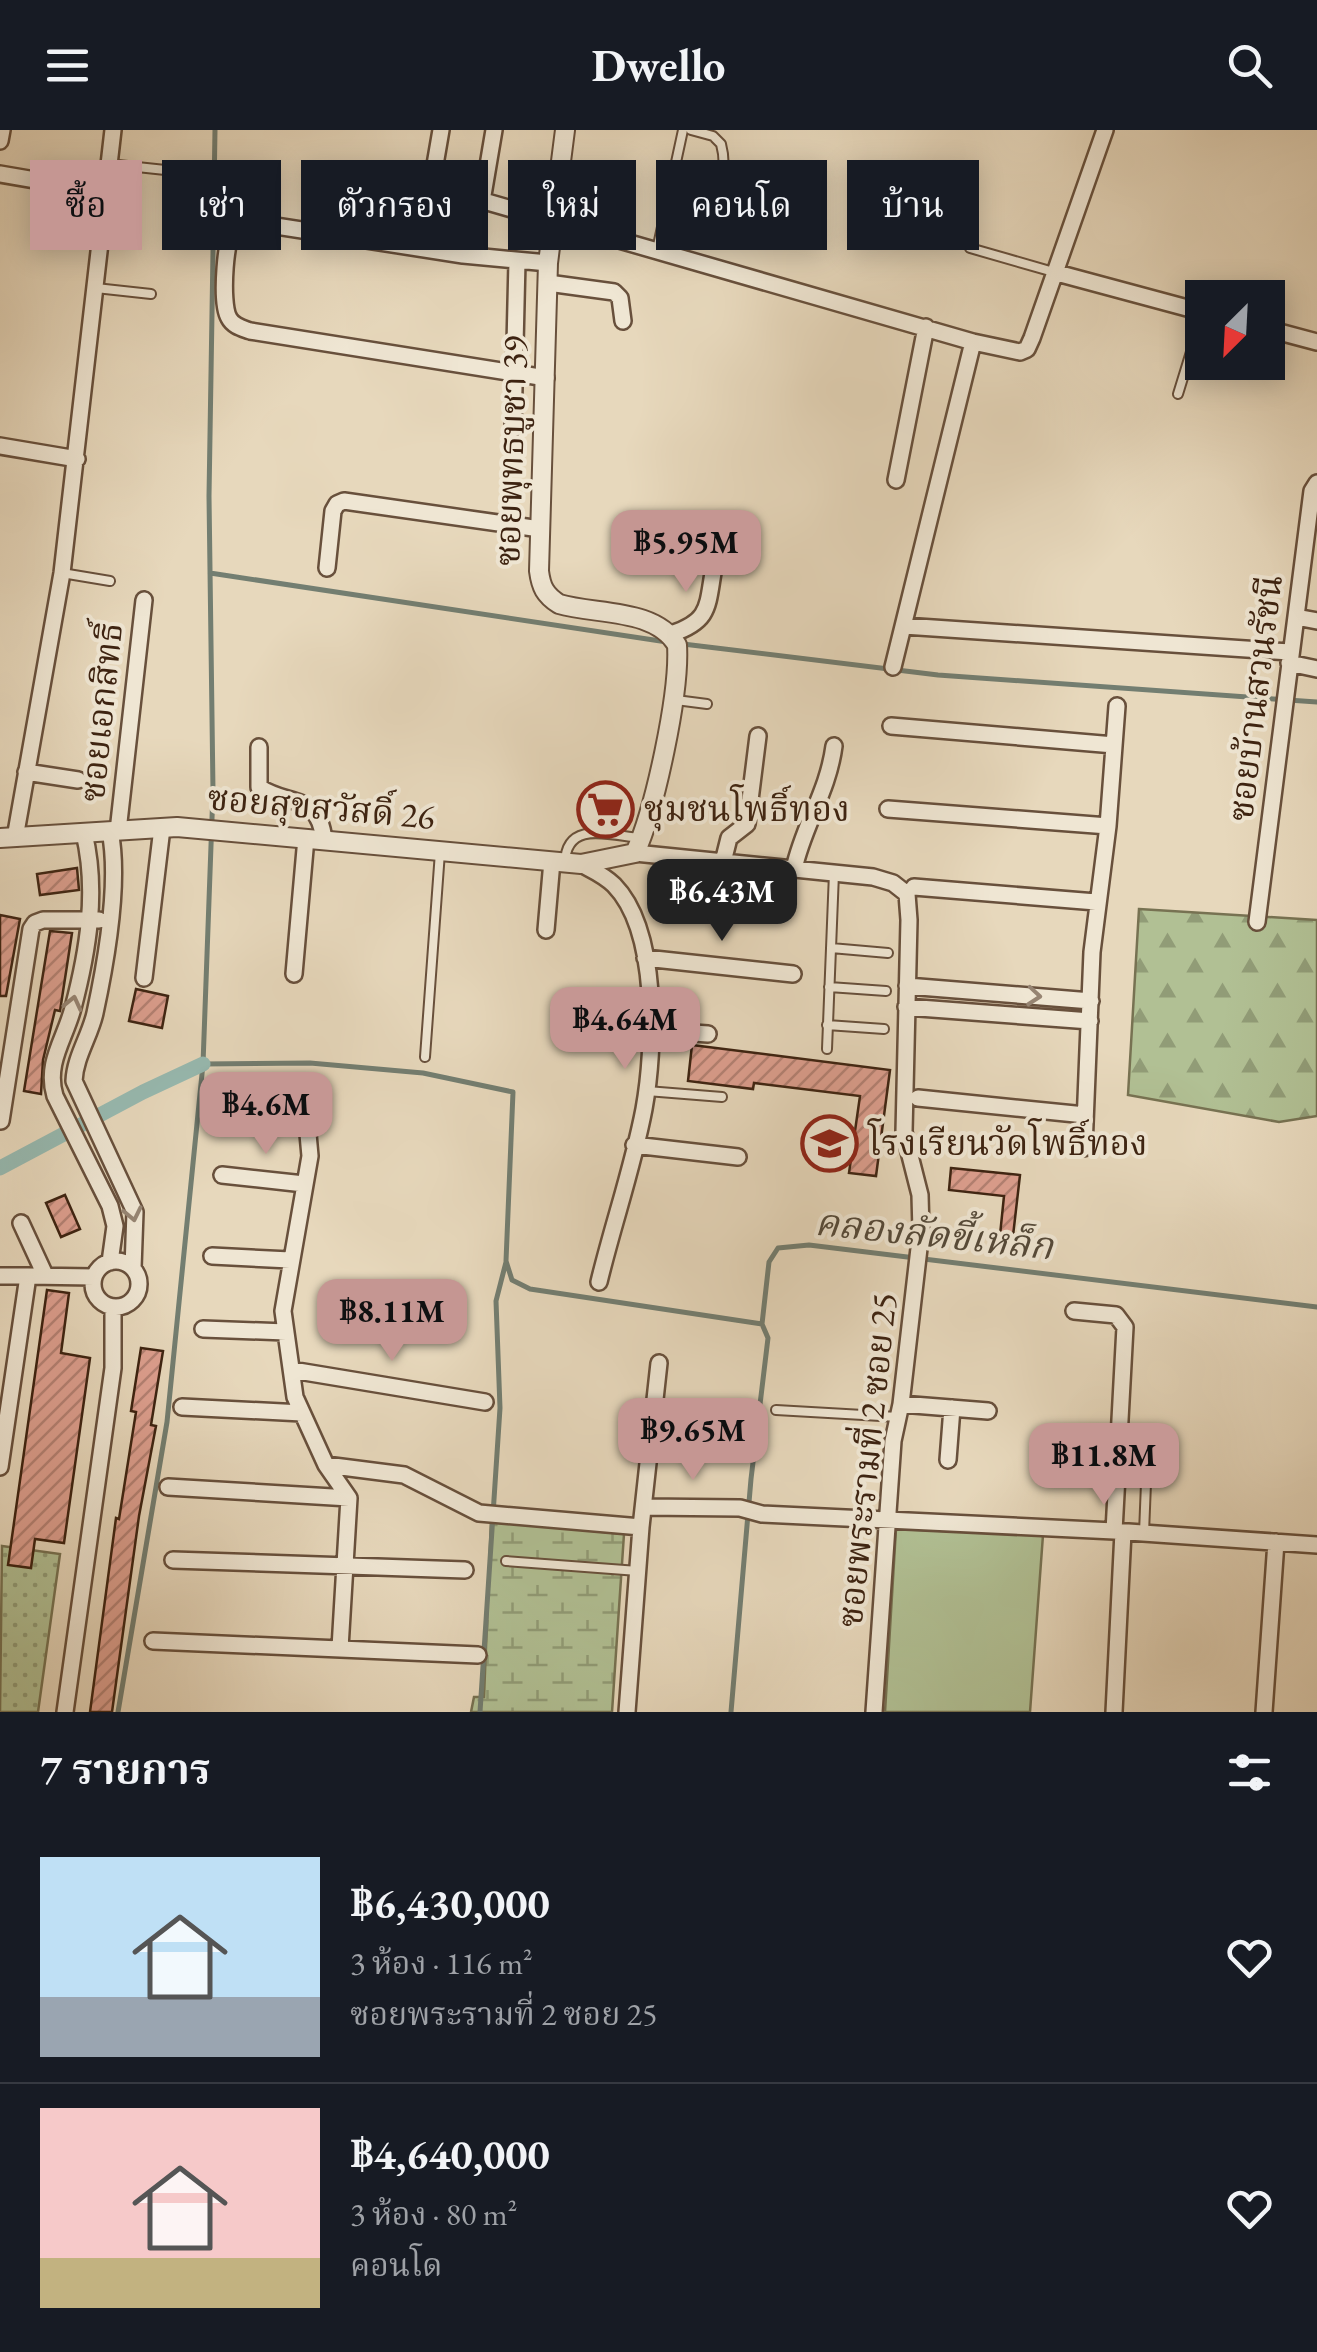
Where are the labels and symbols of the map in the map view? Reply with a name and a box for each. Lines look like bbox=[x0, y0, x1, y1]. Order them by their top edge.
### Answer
north arrow bbox=[1185, 280, 1285, 380]
street label: ซอยพุทธบูชา 39 bbox=[484, 335, 538, 567]
pin: ฿5.95M bbox=[605, 510, 767, 595]
street label: ซอยบ้านสวนรัชนี bbox=[1217, 572, 1292, 824]
street label: ซอยเอกสิทธิ์ bbox=[67, 617, 133, 804]
street label: ซอยสุขสวัสดิ์ 26 bbox=[206, 773, 437, 840]
supermarket icon: ชุมชนโพธิ์ทอง bbox=[575, 779, 635, 839]
place label: ชุมชนโพธิ์ทอง bbox=[644, 784, 850, 832]
pin: ฿6.43M bbox=[641, 859, 803, 944]
one-way arrow bbox=[1026, 985, 1042, 1007]
pin: ฿4.64M bbox=[544, 987, 706, 1072]
one-way arrow bbox=[61, 995, 82, 1012]
pin: ฿4.6M bbox=[196, 1072, 336, 1157]
school or university icon: โรงเรียนวัดโพธิ์ทอง bbox=[799, 1113, 859, 1173]
place label: โรงเรียนวัดโพธิ์ทอง bbox=[867, 1118, 1148, 1165]
water label: คลองลัดขี้เหล็ก bbox=[812, 1194, 1058, 1271]
one-way arrow bbox=[121, 1205, 142, 1222]
pin: ฿8.11M bbox=[311, 1279, 473, 1364]
street label: ซอยพระรามที่ 2 ซอย 25 bbox=[825, 1290, 906, 1629]
pin: ฿9.65M bbox=[612, 1398, 774, 1483]
pin: ฿11.8M bbox=[1023, 1423, 1185, 1508]

